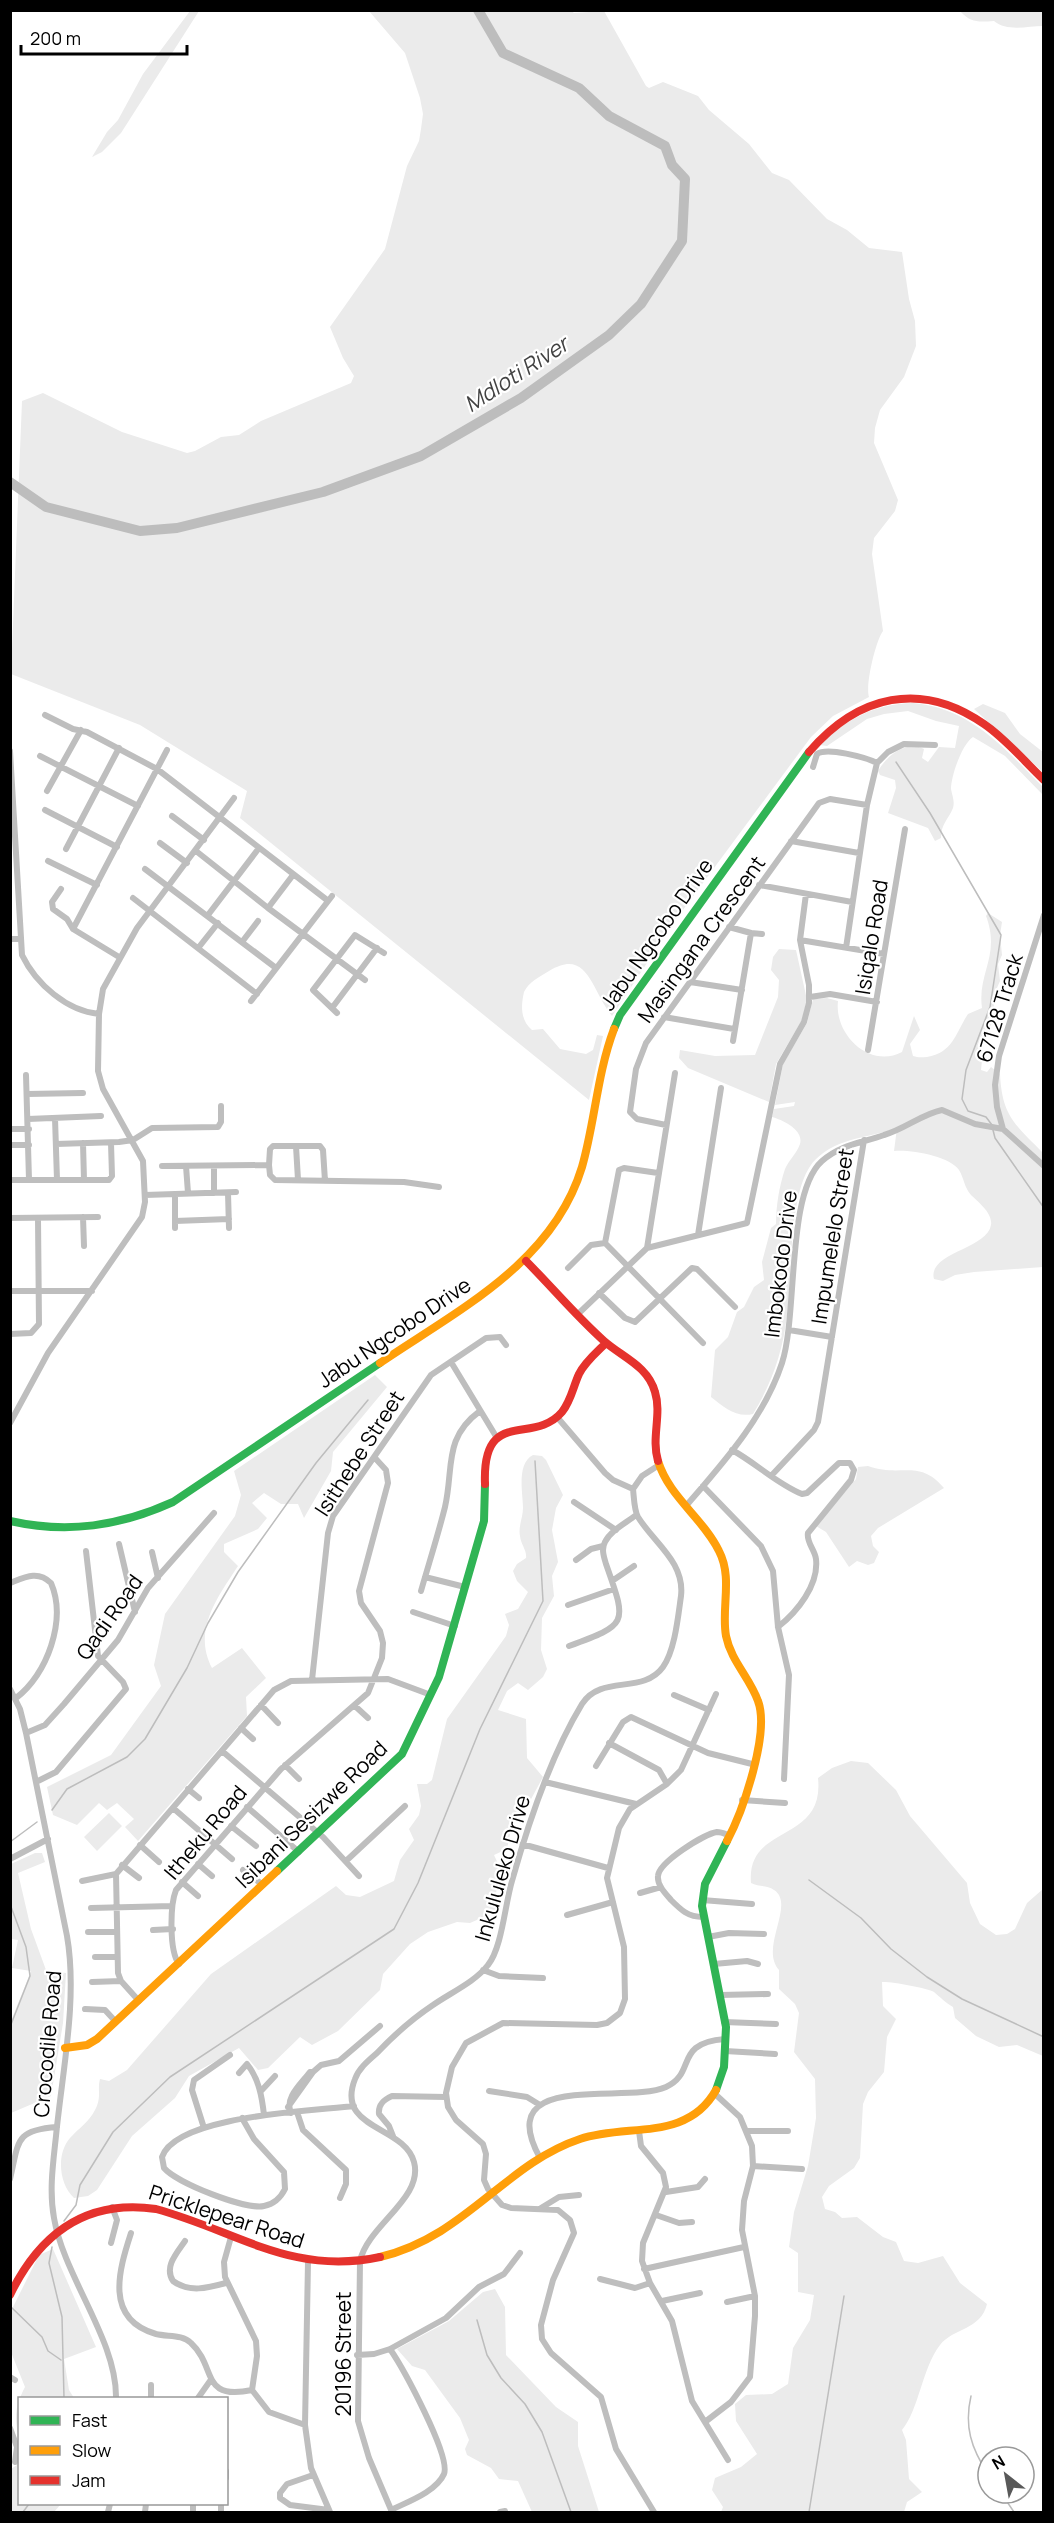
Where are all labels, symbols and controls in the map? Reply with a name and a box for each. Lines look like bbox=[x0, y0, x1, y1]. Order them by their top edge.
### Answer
scale bar bbox=[21, 18, 188, 56]
text: 200 m bbox=[30, 26, 81, 50]
water label: Mdloti River bbox=[458, 327, 576, 419]
street label: Masingana Crescent bbox=[631, 850, 771, 1028]
street label: Jabu Ngcobo Drive bbox=[593, 853, 719, 1015]
street label: Isiqalo Road bbox=[848, 877, 894, 997]
street label: 67128 Track bbox=[969, 950, 1029, 1066]
street label: Impumelelo Street bbox=[804, 1146, 860, 1326]
street label: Imbokodo Drive bbox=[757, 1189, 803, 1339]
street label: Jabu Ngcobo Drive bbox=[312, 1270, 476, 1394]
street label: Isithebe Street bbox=[308, 1385, 410, 1521]
street label: Qadi Road bbox=[69, 1569, 149, 1665]
street label: Isibani Sesizwe Road bbox=[229, 1734, 393, 1894]
street label: Itheku Road bbox=[157, 1779, 253, 1885]
street label: Inkululeko Drive bbox=[468, 1792, 536, 1944]
street label: Crocodile Road bbox=[27, 1970, 67, 2118]
street label: Pricklepear Road bbox=[146, 2178, 308, 2254]
street label: 20196 Street bbox=[329, 2292, 357, 2416]
legend bbox=[18, 2397, 228, 2505]
text: Fast bbox=[72, 2408, 107, 2432]
text: Slow bbox=[72, 2438, 112, 2462]
north arrow bbox=[976, 2445, 1036, 2505]
text: N bbox=[988, 2450, 1009, 2475]
text: Jam bbox=[72, 2468, 106, 2492]

